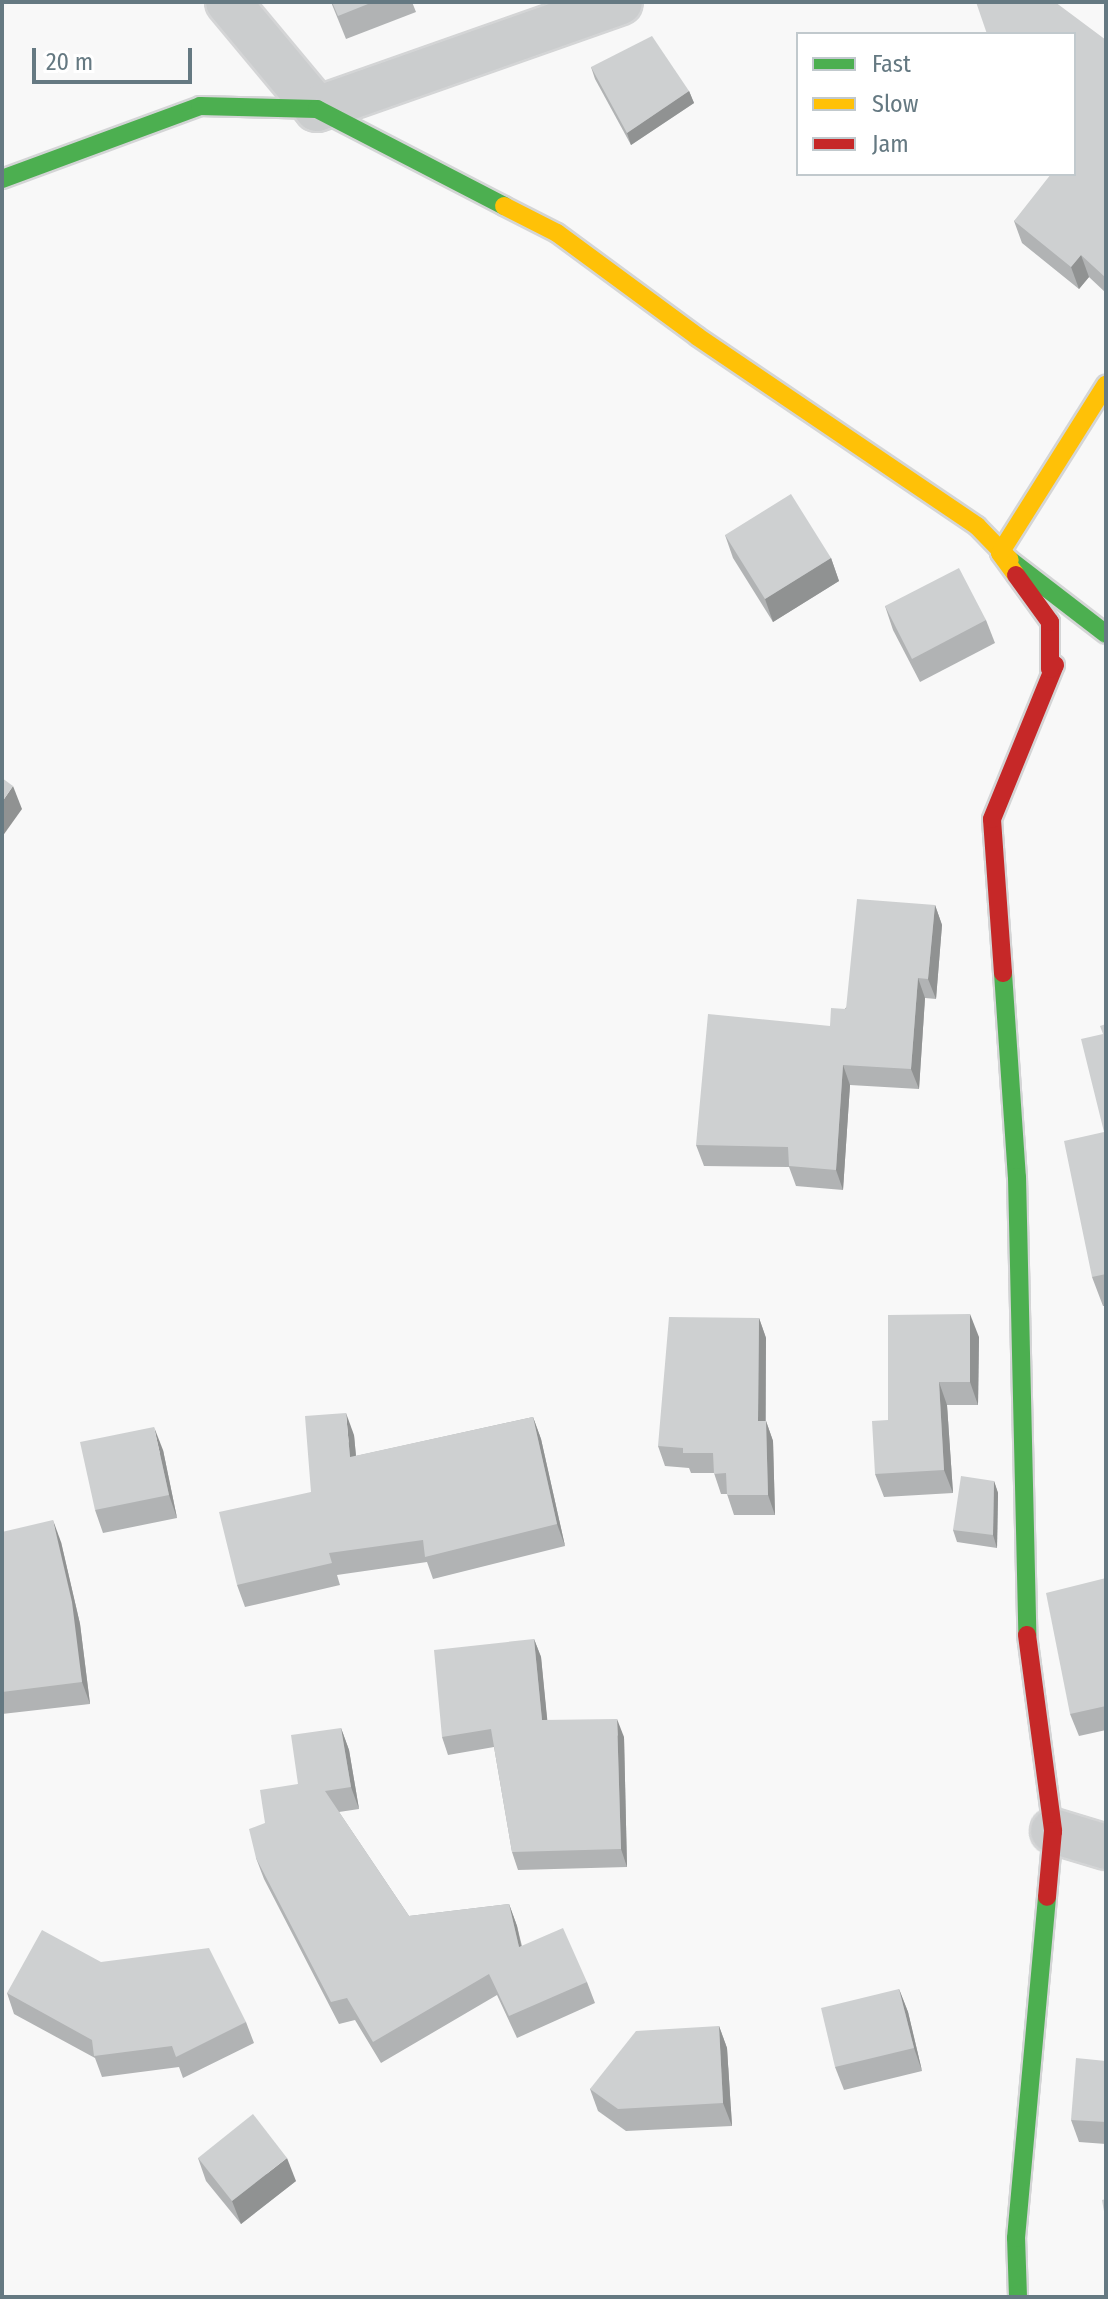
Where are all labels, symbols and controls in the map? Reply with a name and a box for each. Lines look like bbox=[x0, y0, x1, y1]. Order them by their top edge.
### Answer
scale bar bbox=[36, 32, 196, 82]
legend bbox=[796, 32, 1076, 176]
text: 20 m bbox=[46, 48, 93, 76]
text: Fast bbox=[872, 50, 911, 78]
text: Slow bbox=[872, 90, 918, 118]
text: Jam bbox=[872, 130, 909, 158]

